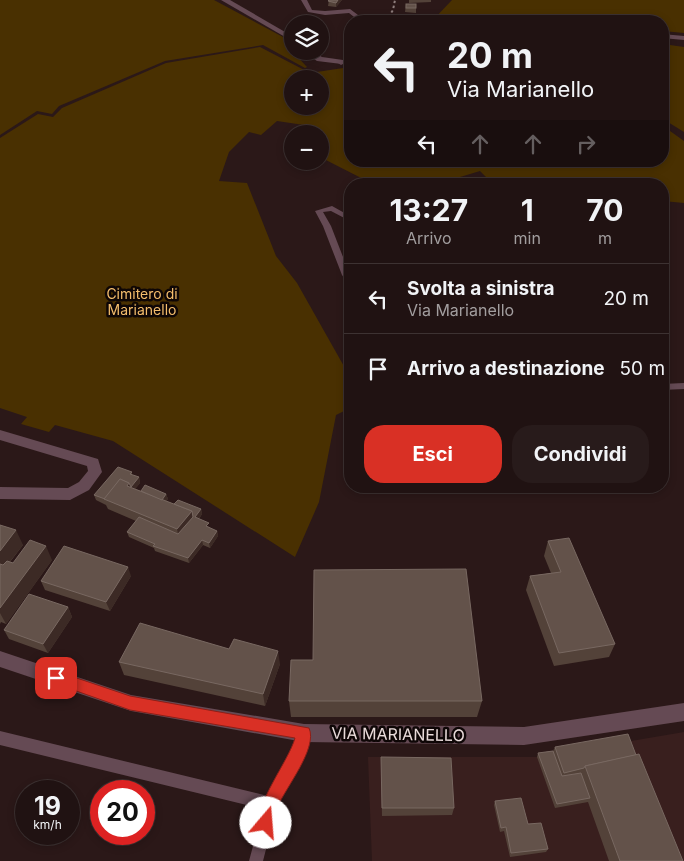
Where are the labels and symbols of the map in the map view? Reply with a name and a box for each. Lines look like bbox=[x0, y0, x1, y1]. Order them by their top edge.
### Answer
park label: Cimitero di Marianello bbox=[106, 285, 178, 318]
pin bbox=[35, 657, 77, 699]
street label: VIA MARIANELLO bbox=[331, 723, 465, 745]
speed limit sign: 20 bbox=[90, 780, 155, 845]
position arrow bbox=[239, 796, 291, 848]

